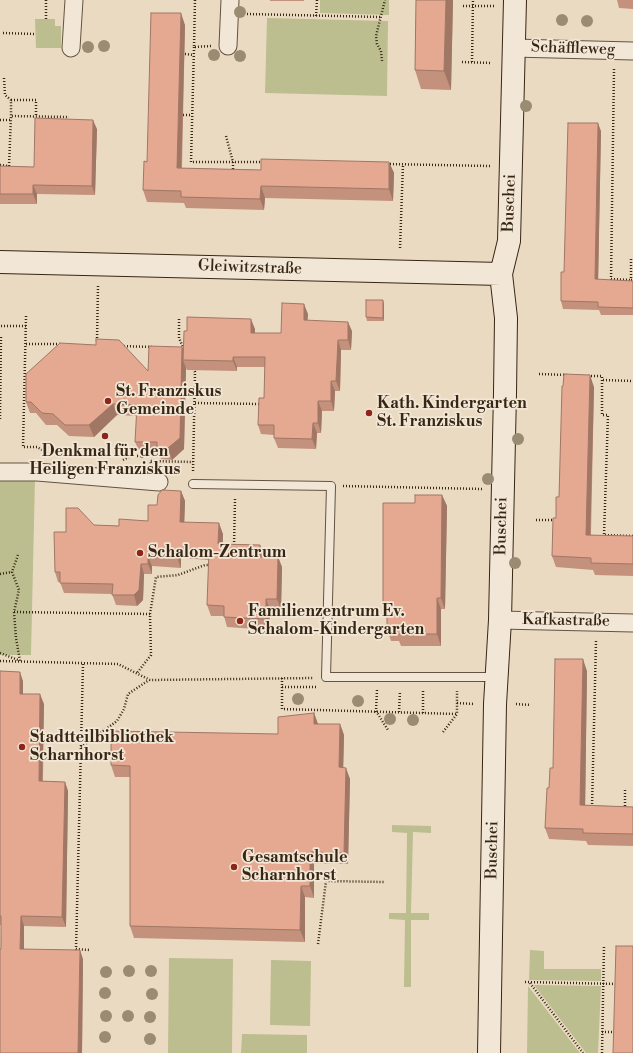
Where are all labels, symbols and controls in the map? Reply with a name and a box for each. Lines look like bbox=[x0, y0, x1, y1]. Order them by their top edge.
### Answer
street label: Schäffleweg bbox=[531, 38, 615, 60]
street label: Buschei bbox=[499, 174, 521, 232]
street label: Gleiwitzstraße bbox=[198, 257, 302, 279]
place label: St. Franziskus Gemeinde bbox=[116, 382, 221, 420]
place label: Kath. Kindergarten St. Franziskus bbox=[377, 394, 527, 432]
marker: St. Franziskus Gemeinde bbox=[103, 396, 113, 406]
marker: Kath. Kindergarten St. Franziskus bbox=[364, 408, 374, 418]
marker: Denkmal für den Heiligen Franziskus bbox=[100, 431, 110, 441]
place label: Denkmal für den Heiligen Franziskus bbox=[30, 442, 180, 480]
street label: Buschei bbox=[492, 497, 512, 555]
place label: Schalom-Zentrum bbox=[148, 543, 286, 563]
marker: Schalom-Zentrum bbox=[135, 548, 145, 558]
place label: Familienzentrum Ev. Schalom-Kindergarten bbox=[248, 602, 424, 640]
street label: Kafkastraße bbox=[522, 611, 610, 631]
marker: Familienzentrum Ev. Schalom-Kindergarten bbox=[235, 616, 245, 626]
place label: Stadtteilbibliothek Scharnhorst bbox=[30, 728, 174, 766]
marker: Stadtteilbibliothek Scharnhorst bbox=[17, 742, 27, 752]
street label: Buschei bbox=[483, 821, 503, 879]
place label: Gesamtschule Scharnhorst bbox=[242, 848, 348, 886]
marker: Gesamtschule Scharnhorst bbox=[229, 862, 239, 872]

